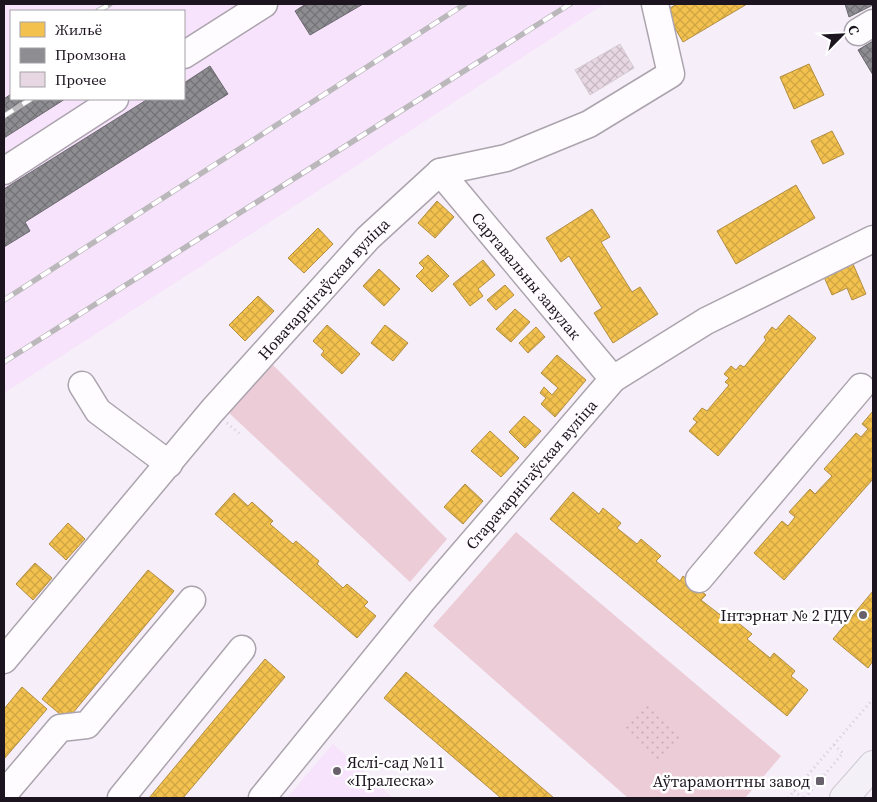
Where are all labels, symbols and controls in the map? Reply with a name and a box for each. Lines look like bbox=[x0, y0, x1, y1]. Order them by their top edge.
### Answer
legend bbox=[10, 10, 185, 100]
north arrow bbox=[817, 10, 867, 60]
text: Жильё bbox=[55, 19, 103, 40]
text: С bbox=[843, 22, 865, 38]
text: Промзона bbox=[55, 44, 126, 65]
text: Прочее bbox=[55, 69, 107, 90]
street label: Сартавальны завулак bbox=[467, 207, 586, 344]
street label: Новачарнігаўская вуліца bbox=[253, 212, 395, 364]
street label: Старачарнігаўская вуліца bbox=[460, 394, 602, 554]
place label: Інтэрнат № 2 ГДУ bbox=[720, 604, 853, 626]
marker: Інтэрнат № 2 ГДУ bbox=[857, 609, 869, 621]
place label: Яслі-сад №11 «Пралеска» bbox=[347, 751, 445, 791]
marker: Яслі-сад №11 «Пралеска» bbox=[331, 765, 343, 777]
place label: Аўтарамонтны завод bbox=[653, 770, 810, 792]
marker: Аўтарамонтны завод bbox=[814, 775, 826, 787]

